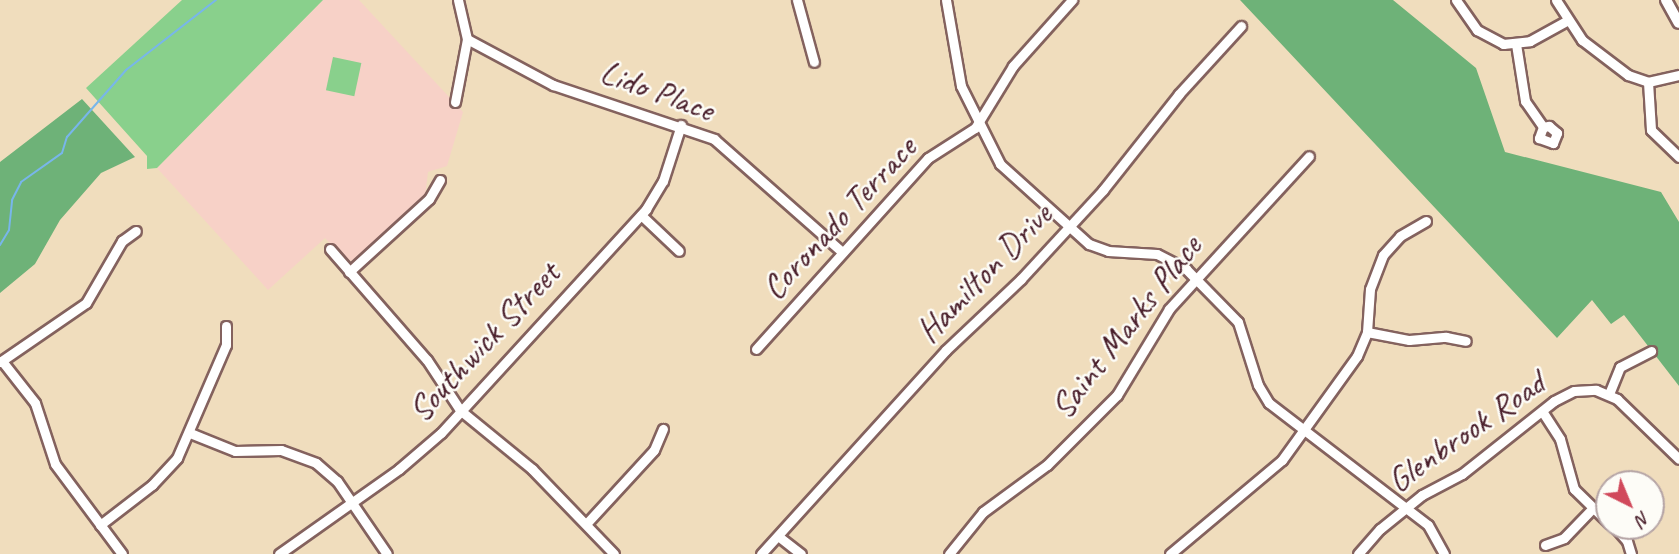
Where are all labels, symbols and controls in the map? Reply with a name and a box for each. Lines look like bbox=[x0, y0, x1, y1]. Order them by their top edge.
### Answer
street label: Lido Place bbox=[594, 51, 720, 131]
street label: Coronado Terrace bbox=[753, 128, 925, 308]
street label: Hamilton Drive bbox=[907, 194, 1061, 352]
street label: Saint Marks Place bbox=[1041, 227, 1211, 427]
street label: Southwick Street bbox=[399, 253, 569, 431]
street label: Glenbrook Road bbox=[1379, 362, 1553, 502]
north arrow bbox=[1595, 470, 1665, 540]
text: N bbox=[1630, 506, 1655, 532]

